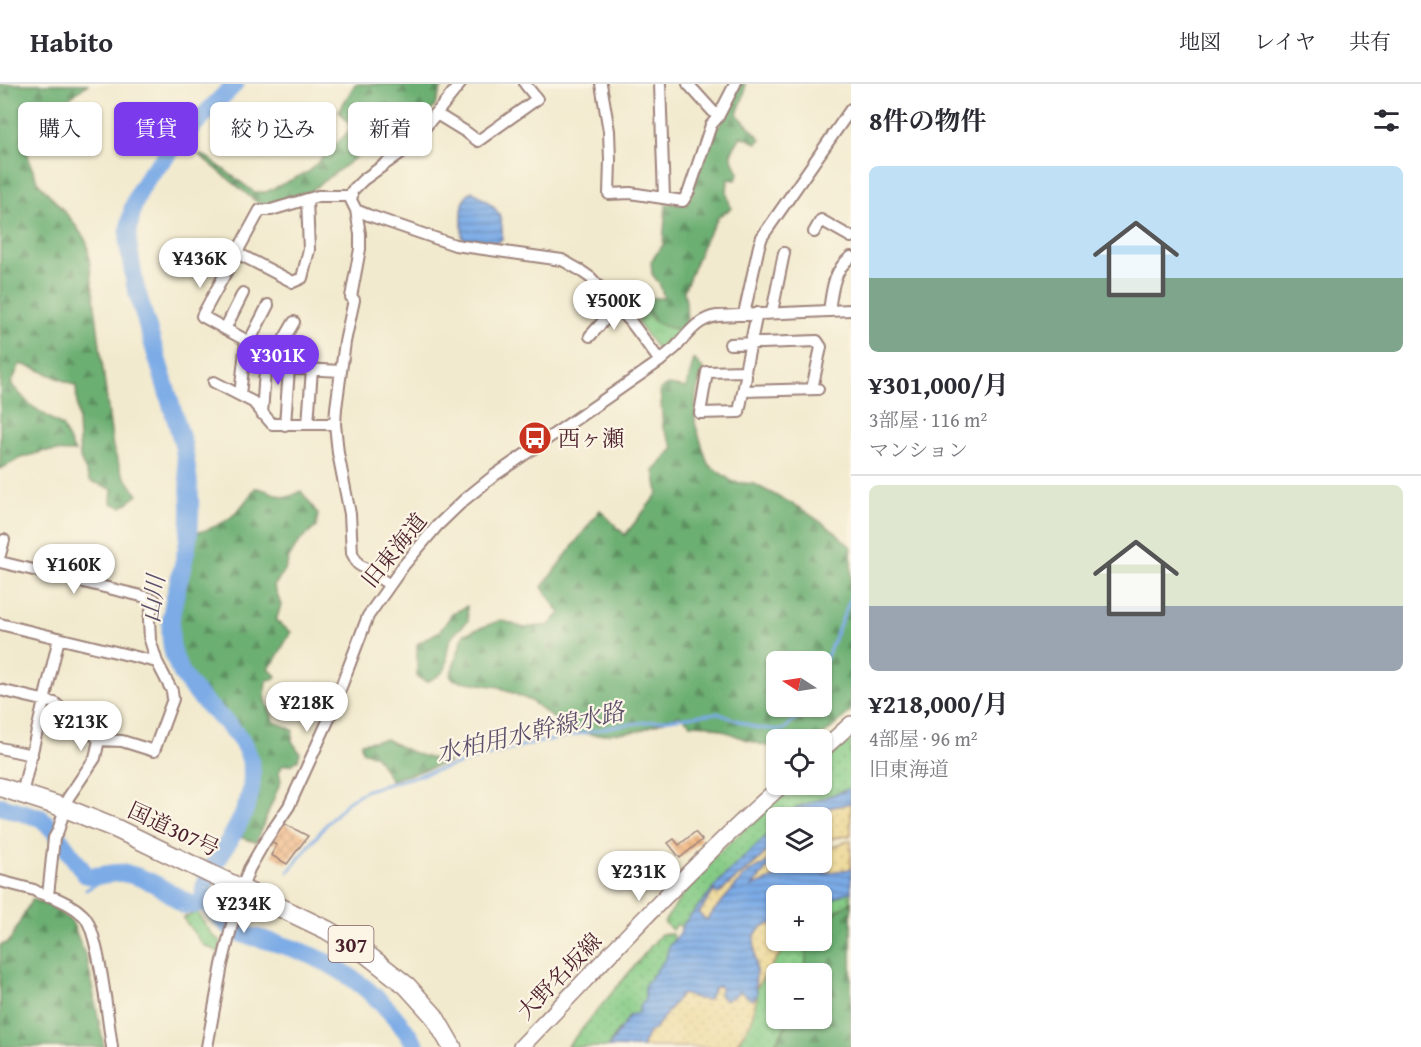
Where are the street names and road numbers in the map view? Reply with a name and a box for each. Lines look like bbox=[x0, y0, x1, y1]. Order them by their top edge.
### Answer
street label: 旧東海道 bbox=[354, 506, 434, 594]
street label: 国道307号 bbox=[123, 794, 225, 864]
street label: 大野名坂線 bbox=[509, 925, 609, 1027]
road number: 307 bbox=[328, 926, 374, 962]

